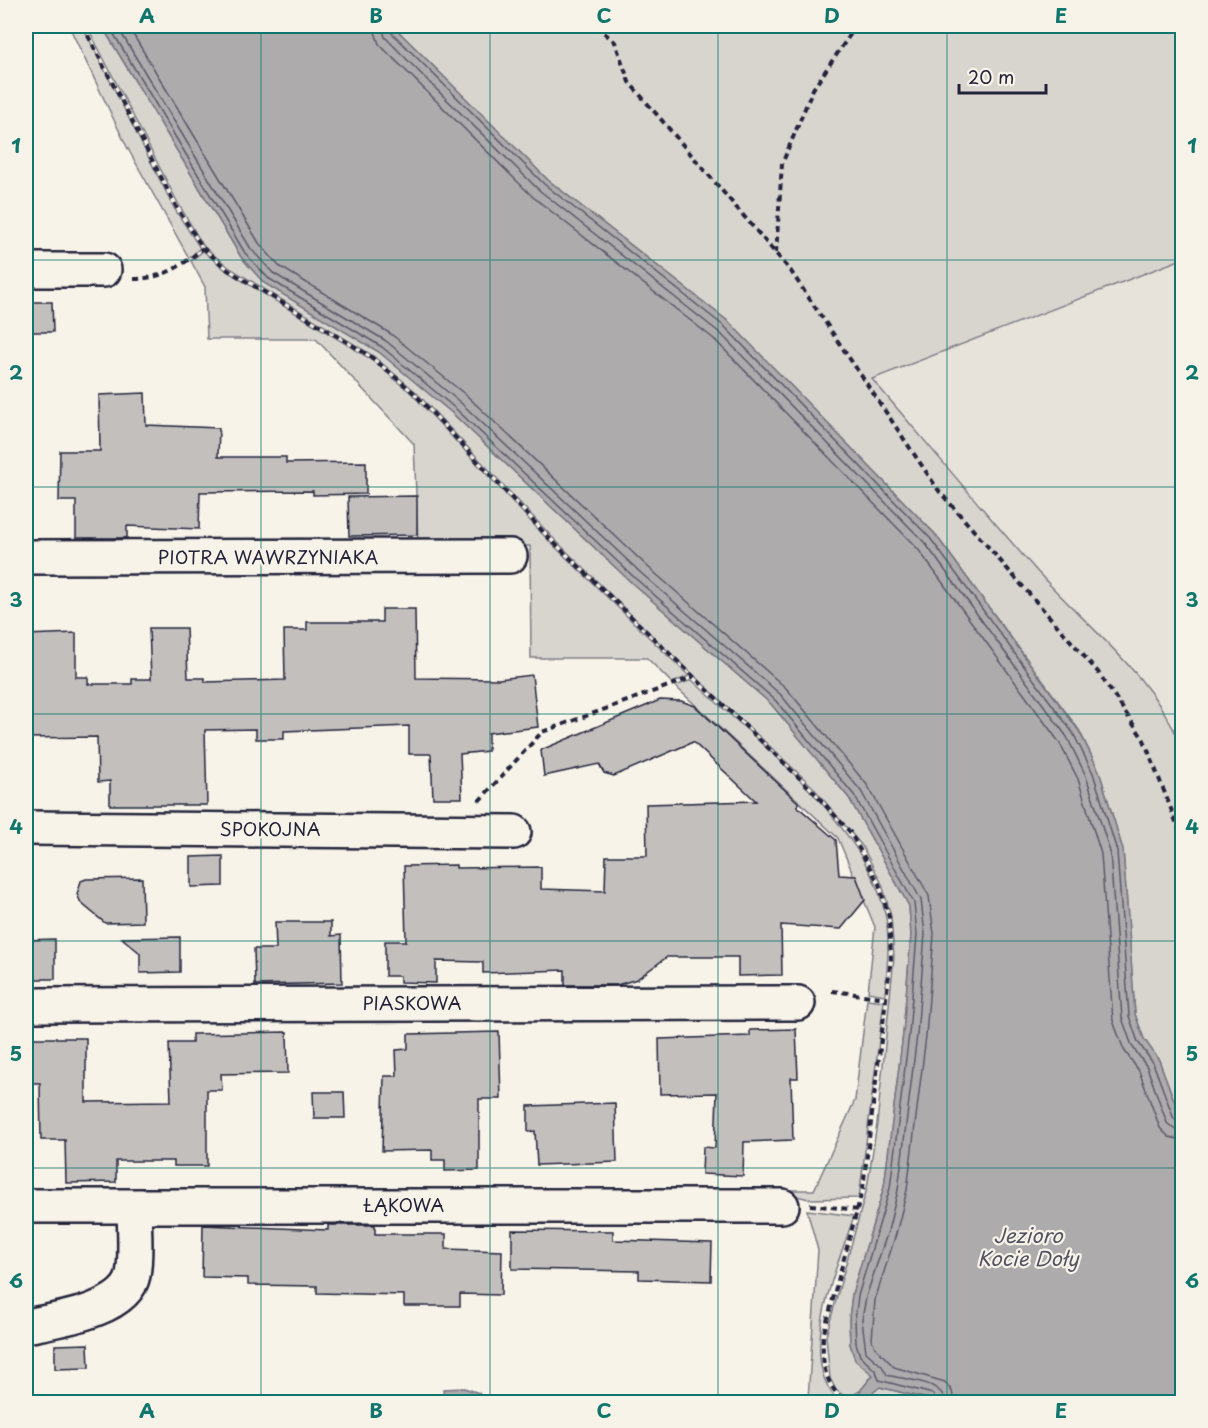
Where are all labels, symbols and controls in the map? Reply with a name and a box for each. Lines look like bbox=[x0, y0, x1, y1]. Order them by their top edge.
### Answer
text: A bbox=[139, 0, 155, 30]
text: B bbox=[369, 0, 383, 30]
text: C bbox=[596, 0, 612, 30]
text: D bbox=[824, 0, 840, 30]
text: E bbox=[1055, 0, 1067, 30]
scale bar bbox=[959, 57, 1046, 95]
text: 20 m bbox=[968, 63, 1014, 90]
text: 1 bbox=[11, 130, 21, 160]
text: 1 bbox=[1187, 130, 1197, 160]
text: 2 bbox=[9, 357, 23, 387]
text: 2 bbox=[1185, 357, 1199, 387]
street label: PIOTRA WAWRZYNIAKA bbox=[158, 543, 378, 570]
text: 3 bbox=[9, 584, 23, 614]
text: 3 bbox=[1185, 584, 1199, 614]
text: 4 bbox=[9, 811, 23, 841]
text: 4 bbox=[1185, 811, 1199, 841]
street label: SPOKOJNA bbox=[220, 815, 321, 842]
street label: PIASKOWA bbox=[362, 989, 462, 1016]
text: 5 bbox=[10, 1038, 22, 1068]
text: 5 bbox=[1186, 1038, 1198, 1068]
street label: ŁĄKOWA bbox=[363, 1191, 445, 1218]
water label: Jezioro Kocie Doły bbox=[978, 1220, 1080, 1273]
text: 6 bbox=[9, 1265, 23, 1295]
text: 6 bbox=[1185, 1265, 1199, 1295]
text: A bbox=[139, 1395, 155, 1425]
text: B bbox=[369, 1395, 383, 1425]
text: C bbox=[596, 1395, 612, 1425]
text: D bbox=[824, 1395, 840, 1425]
text: E bbox=[1055, 1395, 1067, 1425]

